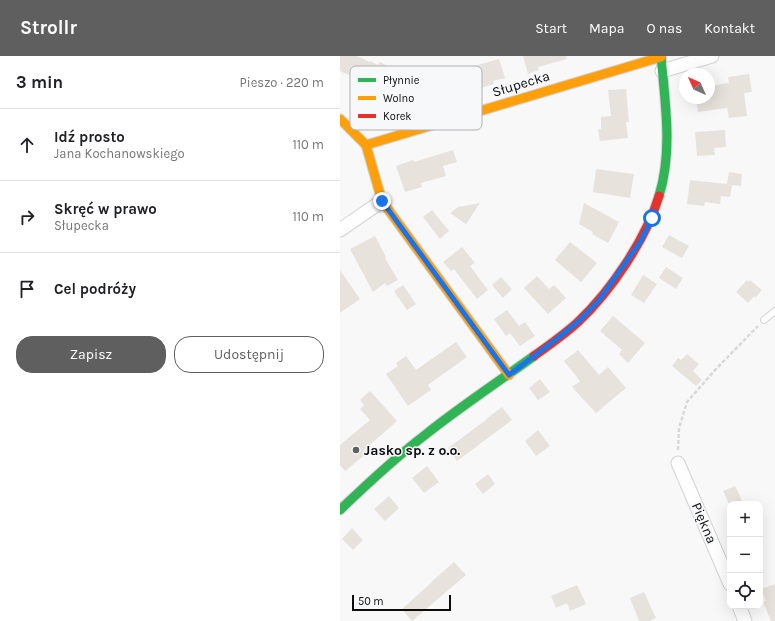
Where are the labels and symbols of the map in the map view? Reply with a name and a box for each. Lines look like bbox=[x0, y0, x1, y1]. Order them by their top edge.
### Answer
legend bbox=[350, 66, 482, 130]
street label: Słupecka bbox=[490, 67, 552, 101]
north arrow bbox=[679, 68, 715, 104]
text: Płynnie bbox=[383, 74, 420, 87]
text: Wolno bbox=[383, 92, 414, 105]
text: Korek bbox=[383, 110, 412, 123]
route end bbox=[373, 192, 391, 210]
route start bbox=[643, 209, 661, 227]
place label: Jasko sp. z o.o. bbox=[364, 442, 460, 459]
marker: Jasko sp. z o.o. bbox=[351, 445, 361, 455]
street label: Piękna bbox=[688, 500, 720, 546]
scale bar bbox=[352, 593, 451, 612]

